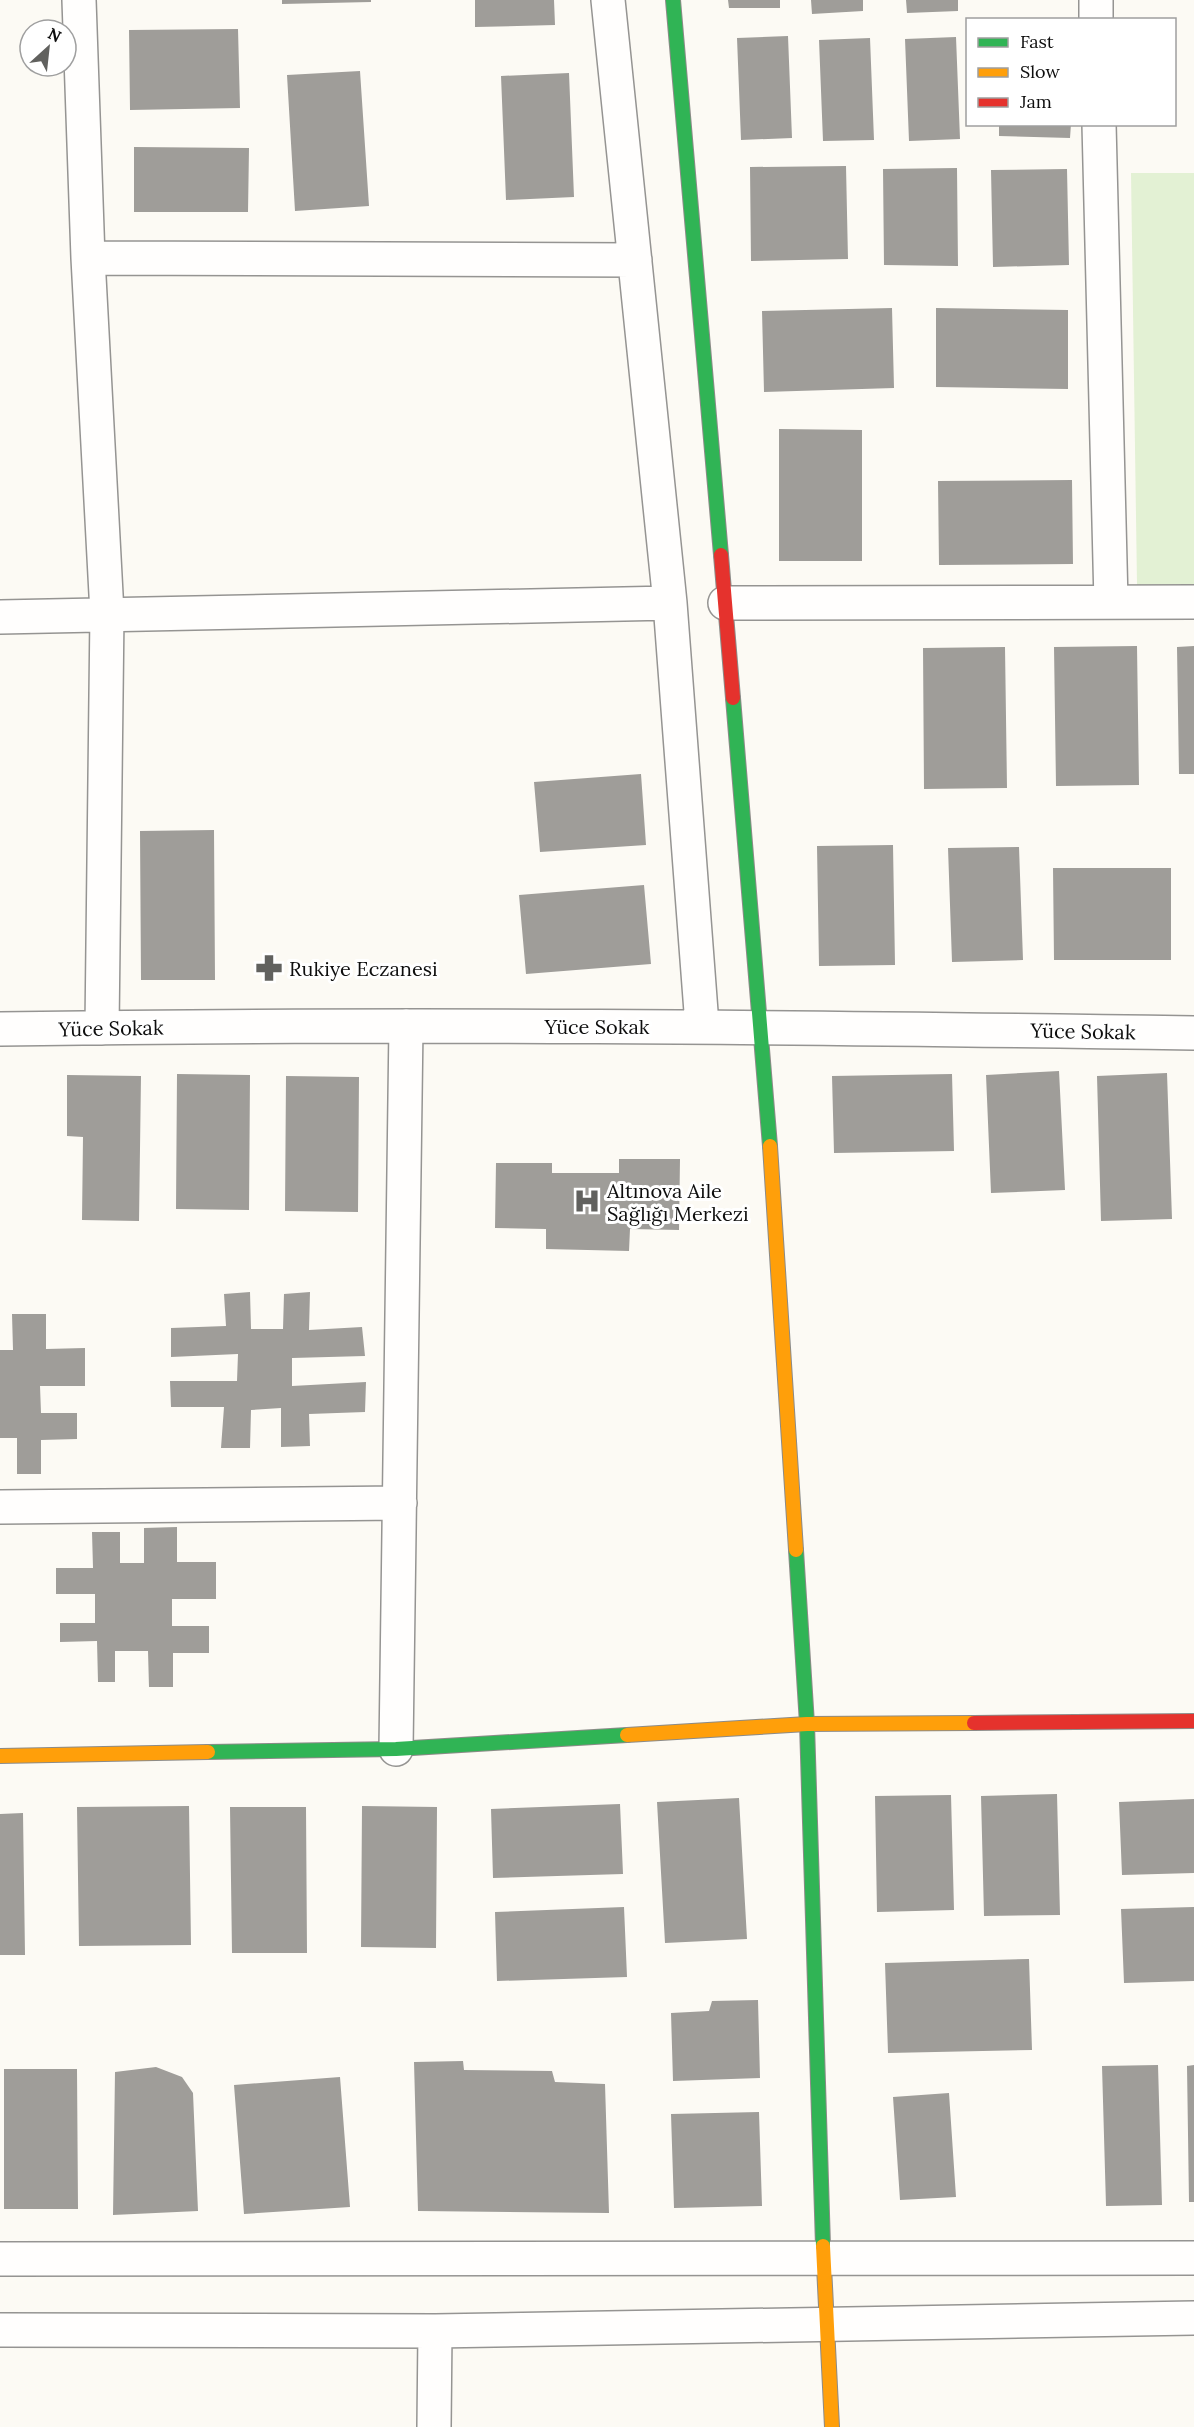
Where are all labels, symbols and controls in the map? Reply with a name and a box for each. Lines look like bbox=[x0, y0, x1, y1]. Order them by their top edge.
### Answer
north arrow bbox=[18, 18, 78, 78]
legend bbox=[966, 18, 1176, 126]
text: N bbox=[45, 23, 65, 46]
text: Fast bbox=[1020, 30, 1054, 53]
text: Slow bbox=[1020, 60, 1060, 83]
text: Jam bbox=[1019, 90, 1052, 113]
pharmacy icon: Rukiye Eczanesi bbox=[254, 953, 284, 983]
place label: Rukiye Eczanesi bbox=[289, 956, 438, 981]
street label: Yüce Sokak bbox=[543, 1014, 650, 1039]
street label: Yüce Sokak bbox=[57, 1015, 164, 1041]
street label: Yüce Sokak bbox=[1029, 1018, 1136, 1044]
place label: Altınova Aile Sağlığı Merkezi bbox=[606, 1178, 749, 1226]
hospital icon: Altınova Aile Sağlığı Merkezi bbox=[572, 1186, 602, 1216]

